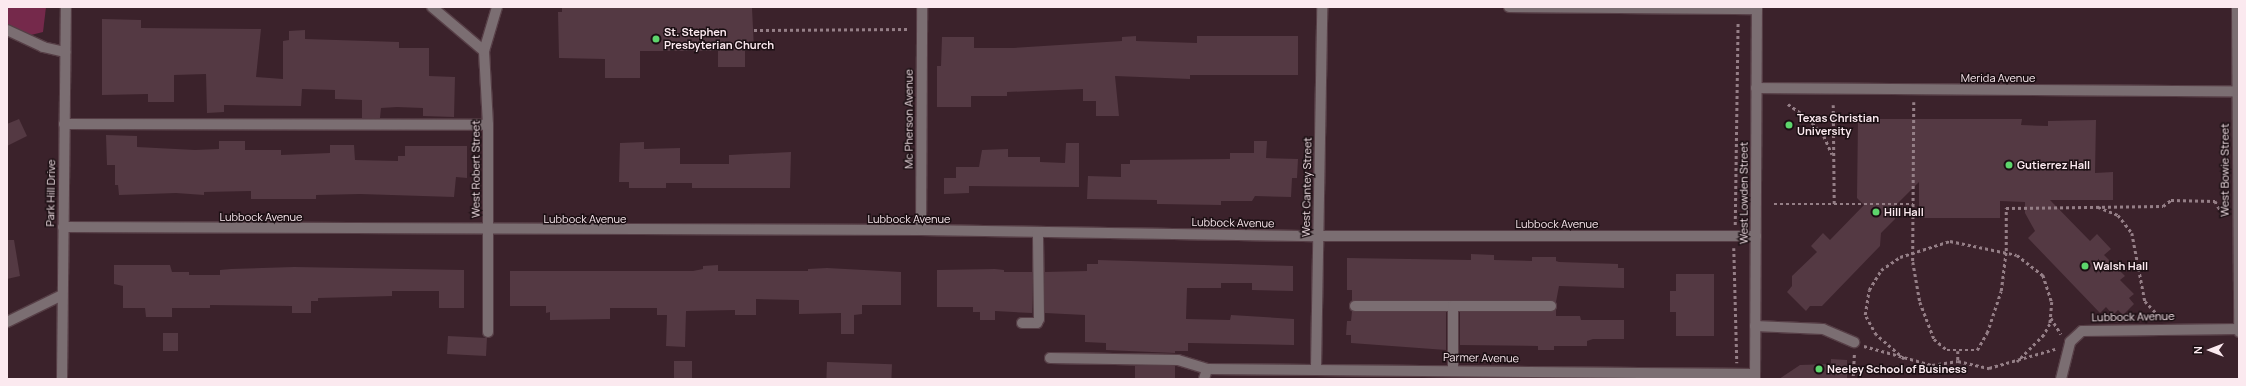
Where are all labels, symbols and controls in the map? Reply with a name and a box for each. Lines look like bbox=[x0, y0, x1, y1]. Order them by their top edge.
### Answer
place label: St. Stephen Presbyterian Church bbox=[664, 26, 774, 52]
marker: St. Stephen Presbyterian Church bbox=[651, 34, 661, 44]
street label: Mc Pherson Avenue bbox=[902, 69, 916, 169]
street label: Merida Avenue bbox=[1961, 71, 2035, 85]
place label: Texas Christian University bbox=[1797, 112, 1879, 138]
street label: West Robert Street bbox=[469, 120, 483, 218]
marker: Texas Christian University bbox=[1784, 120, 1794, 130]
street label: West Bowie Street bbox=[2218, 123, 2232, 217]
street label: West Cantey Street bbox=[1300, 137, 1314, 237]
street label: West Lowden Street bbox=[1737, 142, 1751, 244]
place label: Gutierrez Hall bbox=[2017, 158, 2090, 172]
street label: Park Hill Drive bbox=[44, 159, 58, 227]
marker: Gutierrez Hall bbox=[2004, 160, 2014, 170]
place label: Hill Hall bbox=[1884, 205, 1924, 219]
marker: Hill Hall bbox=[1871, 207, 1881, 217]
street label: Lubbock Avenue bbox=[219, 210, 303, 224]
street label: Lubbock Avenue bbox=[543, 212, 627, 226]
street label: Lubbock Avenue bbox=[867, 212, 951, 226]
street label: Lubbock Avenue bbox=[1191, 216, 1275, 230]
street label: Lubbock Avenue bbox=[1515, 217, 1599, 231]
place label: Walsh Hall bbox=[2093, 259, 2148, 273]
marker: Walsh Hall bbox=[2080, 261, 2090, 271]
street label: Lubbock Avenue bbox=[2091, 310, 2175, 324]
north arrow bbox=[2190, 330, 2230, 370]
text: N bbox=[2190, 346, 2205, 354]
street label: Parmer Avenue bbox=[1443, 351, 1519, 365]
place label: Neeley School of Business bbox=[1827, 362, 1967, 376]
marker: Neeley School of Business bbox=[1814, 364, 1824, 374]

